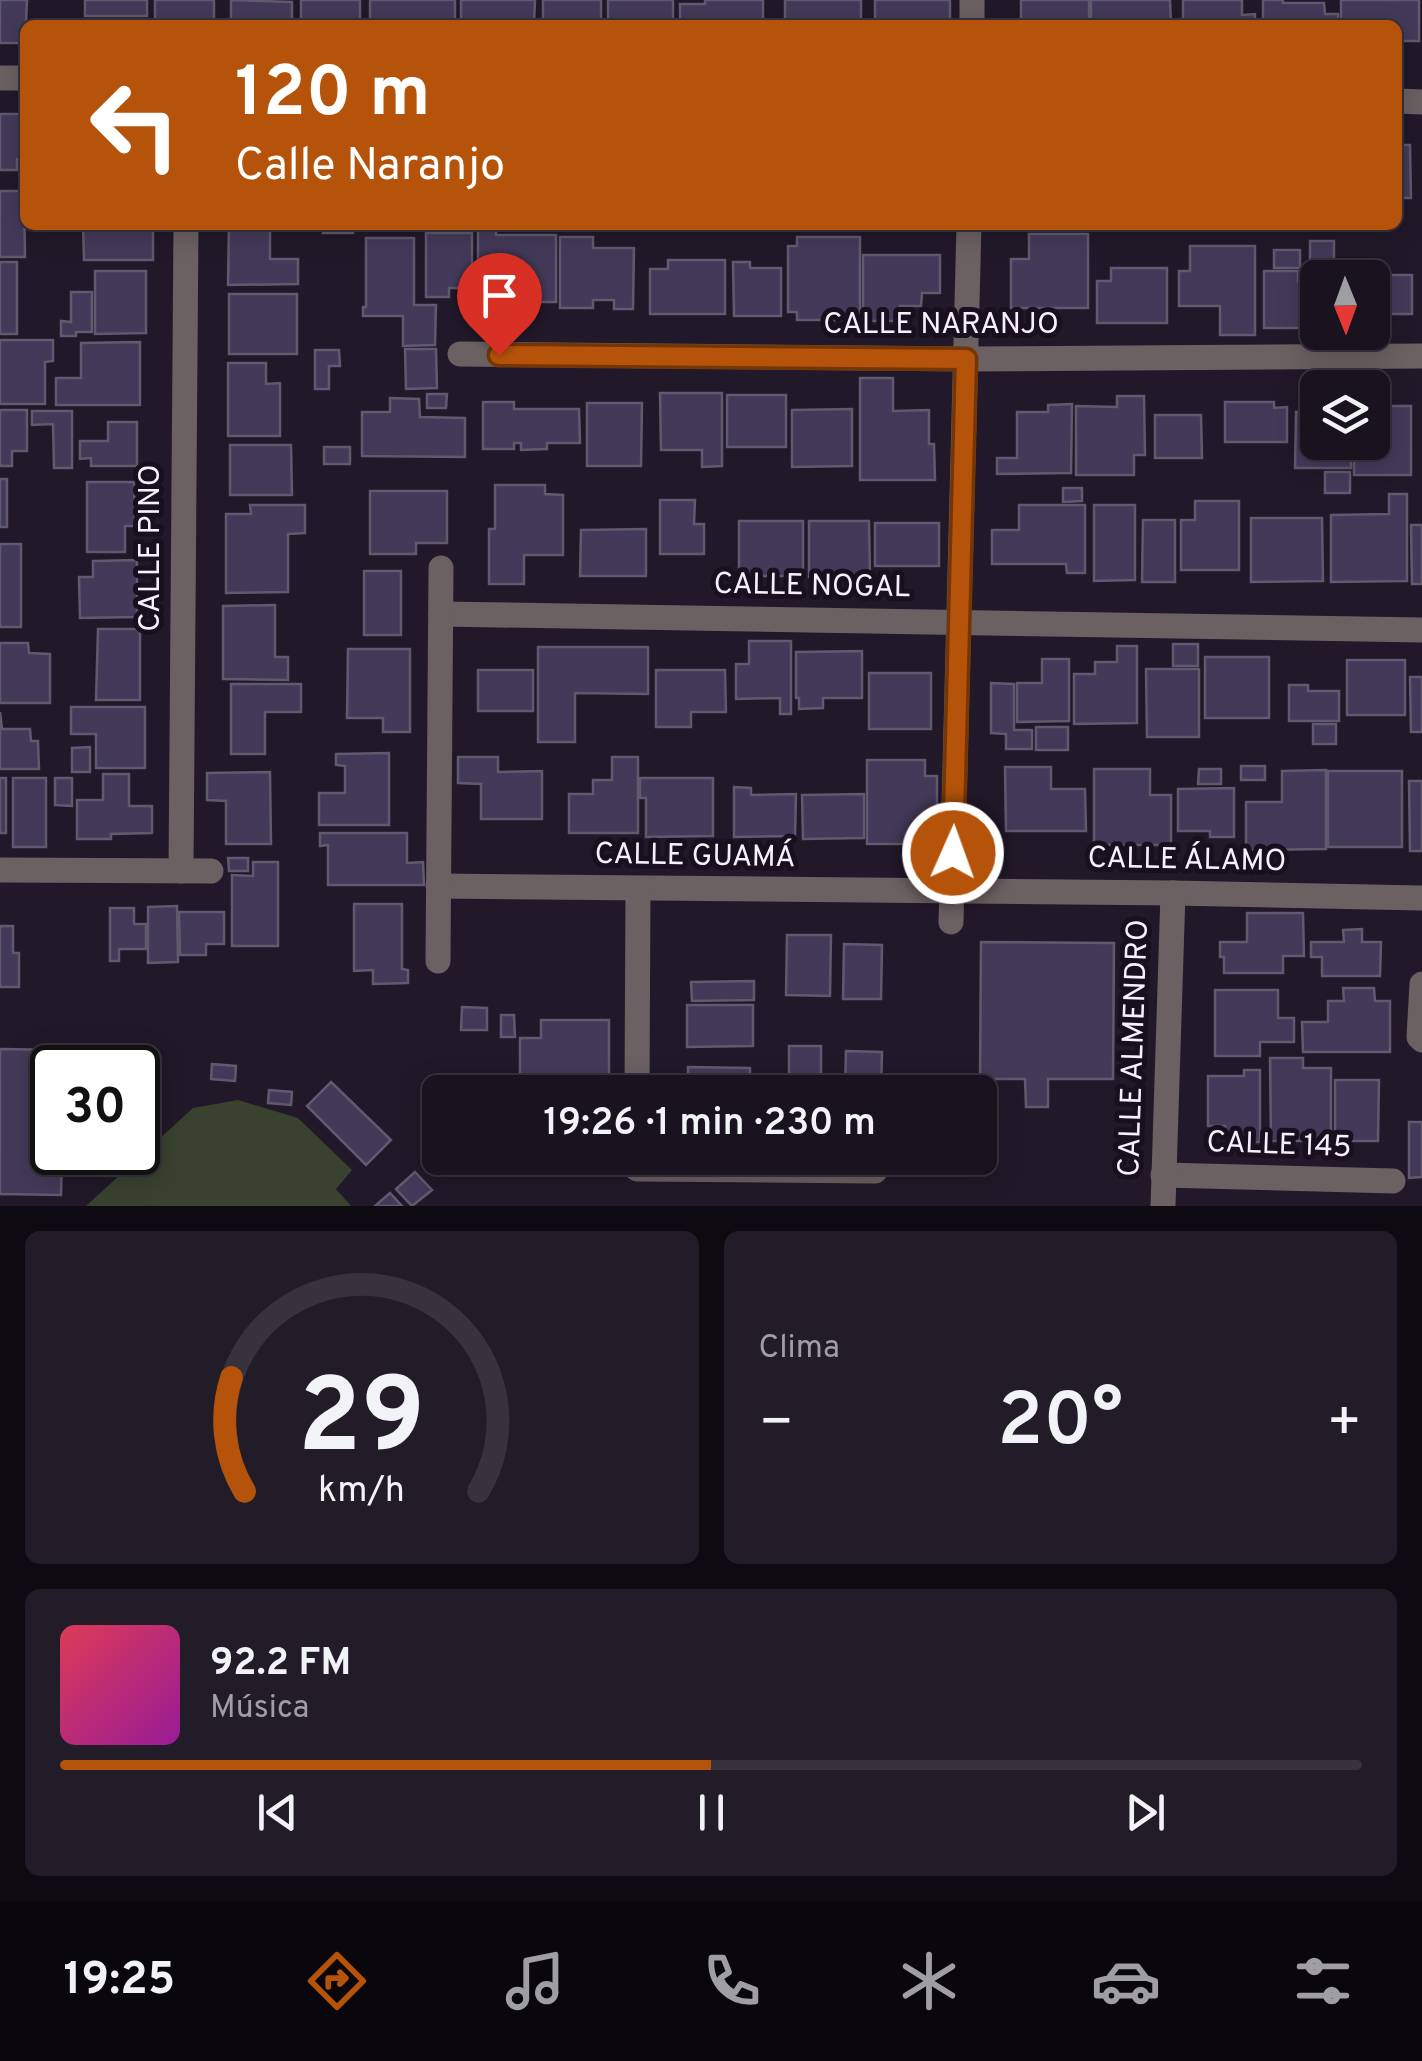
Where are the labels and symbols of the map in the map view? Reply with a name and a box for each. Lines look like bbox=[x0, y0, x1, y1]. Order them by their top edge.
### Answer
pin bbox=[457, 253, 542, 356]
north arrow bbox=[1300, 260, 1390, 350]
street label: CALLE NARANJO bbox=[823, 307, 1059, 344]
street label: CALLE PINO bbox=[133, 464, 170, 632]
street label: CALLE NOGAL bbox=[713, 567, 911, 607]
position arrow bbox=[901, 801, 1005, 905]
street label: CALLE GUAMÁ bbox=[594, 835, 796, 877]
street label: CALLE ÁLAMO bbox=[1087, 839, 1287, 881]
street label: CALLE ALMENDRO bbox=[1112, 919, 1158, 1177]
speed limit sign: 30 bbox=[30, 1045, 160, 1175]
street label: CALLE 145 bbox=[1206, 1125, 1352, 1167]

